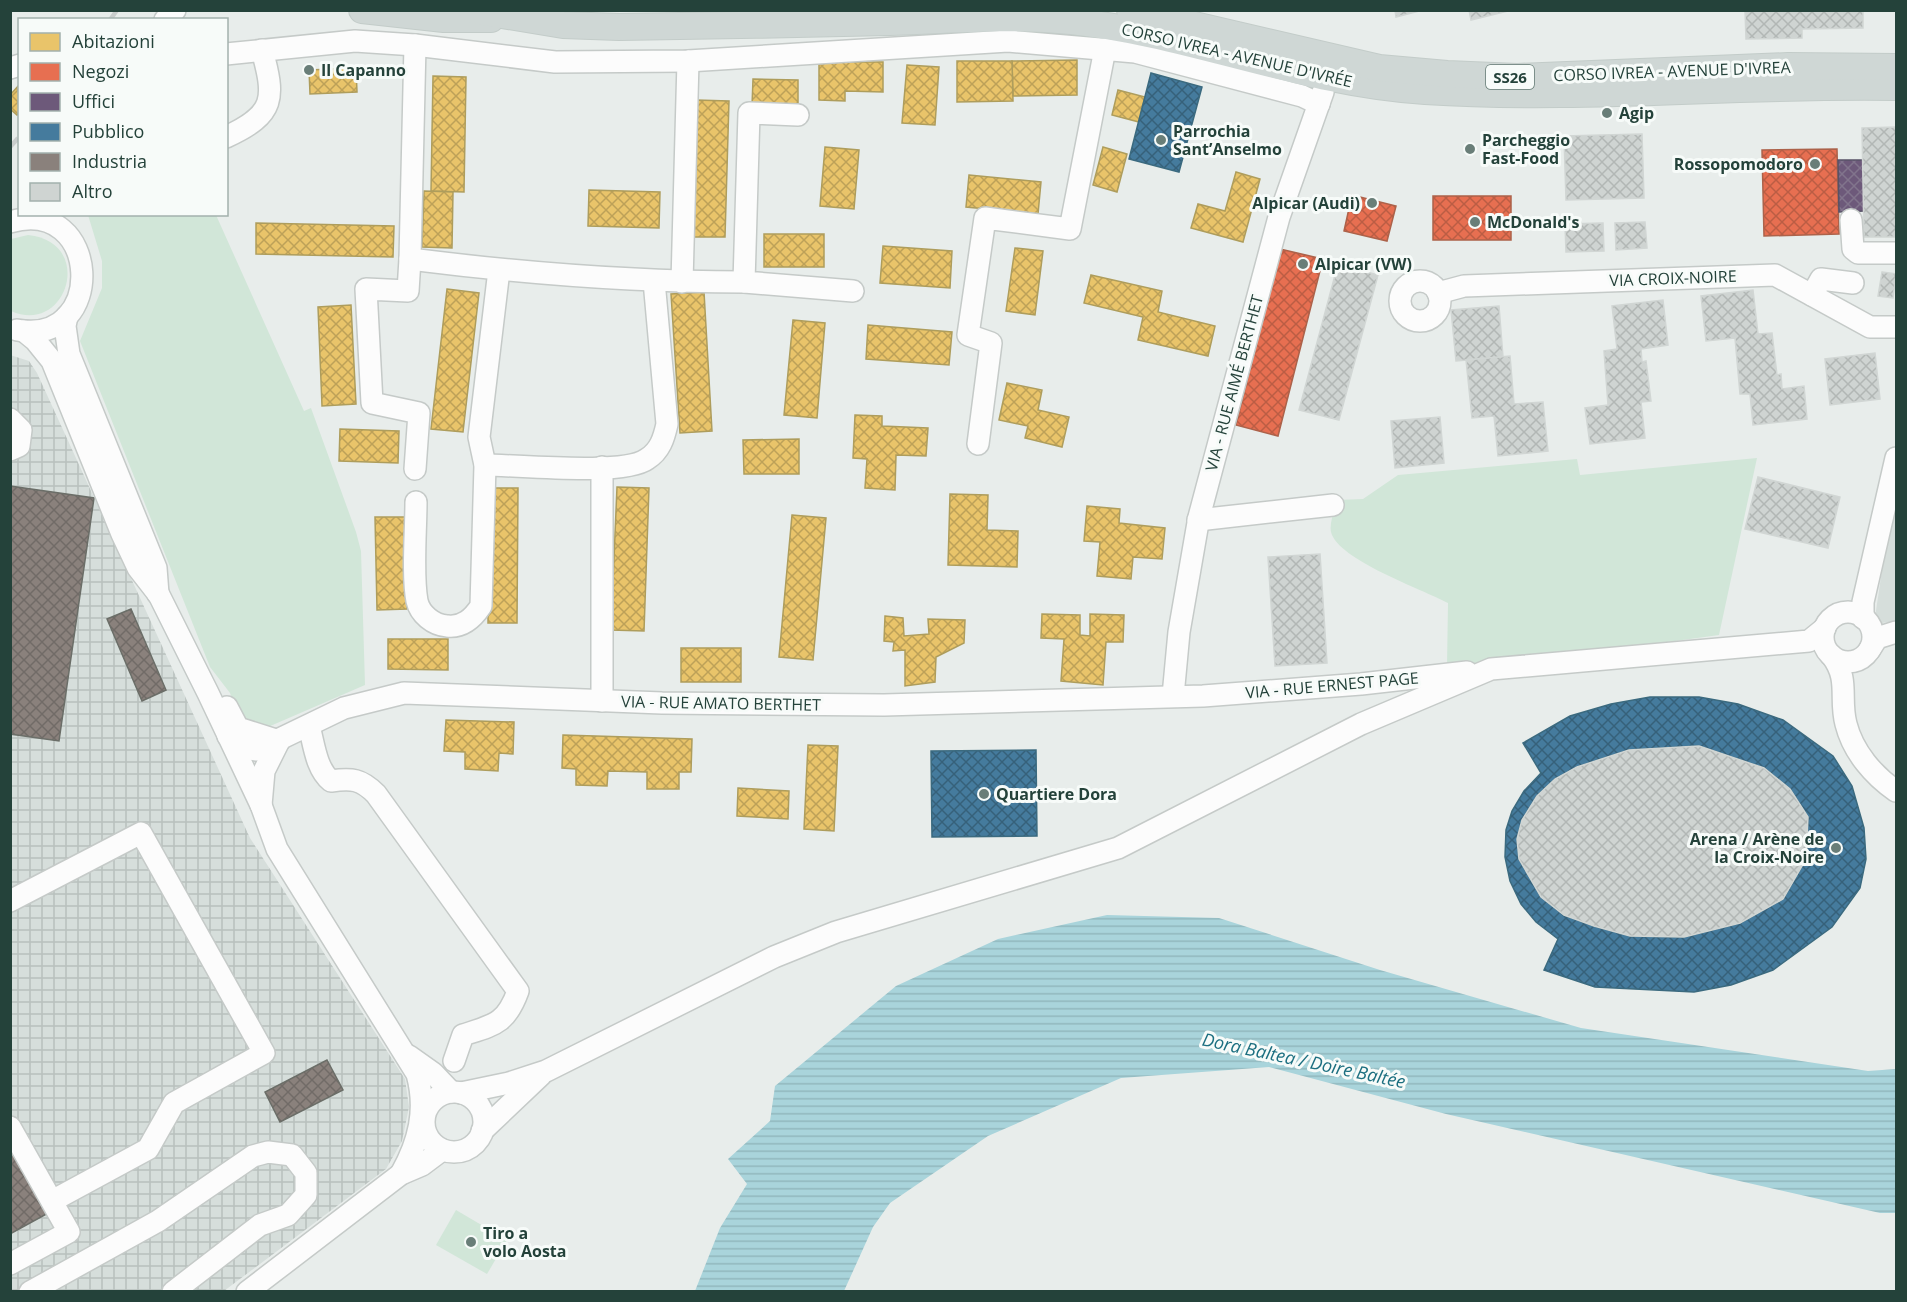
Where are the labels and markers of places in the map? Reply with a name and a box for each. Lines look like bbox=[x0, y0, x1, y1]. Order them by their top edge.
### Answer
place label: Il Capanno bbox=[321, 59, 406, 81]
marker: Il Capanno bbox=[302, 63, 316, 77]
place label: Agip bbox=[1619, 102, 1654, 124]
marker: Agip bbox=[1600, 106, 1614, 120]
place label: Parrochia Sant’Anselmo bbox=[1173, 120, 1282, 160]
place label: Parcheggio Fast-Food bbox=[1482, 129, 1570, 169]
marker: Parrochia Sant’Anselmo bbox=[1154, 133, 1168, 147]
marker: Parcheggio Fast-Food bbox=[1463, 142, 1477, 156]
place label: Rossopomodoro bbox=[1674, 153, 1803, 175]
marker: Rossopomodoro bbox=[1808, 157, 1822, 171]
place label: Alpicar (Audi) bbox=[1252, 192, 1360, 214]
marker: Alpicar (Audi) bbox=[1365, 196, 1379, 210]
place label: McDonald's bbox=[1487, 211, 1580, 233]
marker: McDonald's bbox=[1468, 215, 1482, 229]
place label: Alpicar (VW) bbox=[1315, 253, 1412, 275]
marker: Alpicar (VW) bbox=[1296, 257, 1310, 271]
place label: Quartiere Dora bbox=[996, 783, 1117, 805]
marker: Quartiere Dora bbox=[977, 787, 991, 801]
place label: Arena / Arène de la Croix-Noire bbox=[1690, 828, 1824, 868]
marker: Arena / Arène de la Croix-Noire bbox=[1829, 841, 1843, 855]
place label: Tiro a volo Aosta bbox=[483, 1222, 566, 1262]
marker: Tiro a volo Aosta bbox=[464, 1235, 478, 1249]

